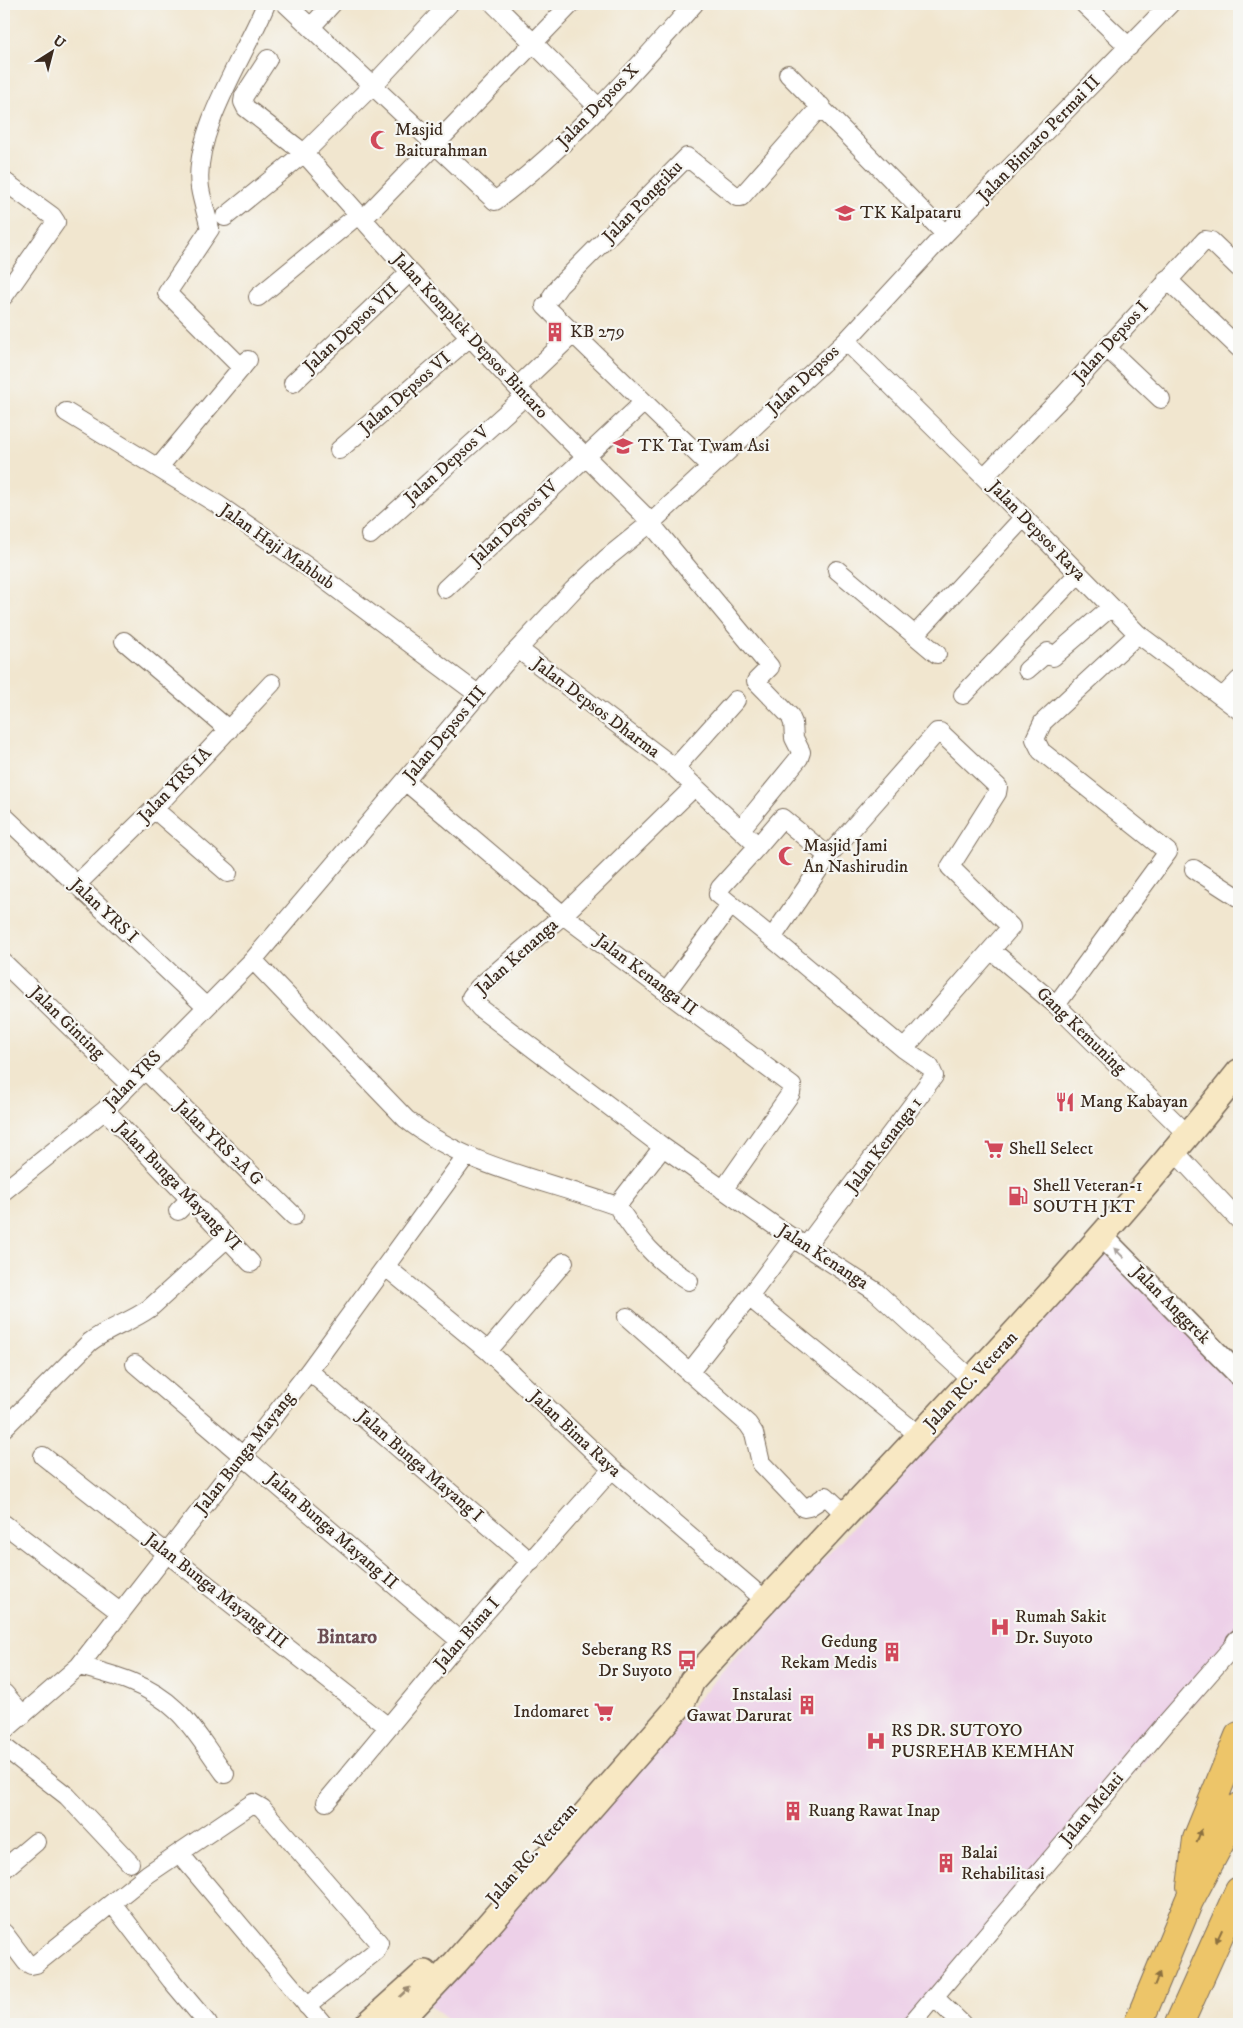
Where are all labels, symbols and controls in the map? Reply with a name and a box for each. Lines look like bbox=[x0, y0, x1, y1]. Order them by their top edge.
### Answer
north arrow bbox=[28, 28, 78, 78]
text: U bbox=[49, 32, 69, 53]
street label: Jalan Depsos X bbox=[551, 59, 644, 154]
street label: Jalan Bintaro Permai II bbox=[971, 71, 1105, 208]
place label: Masjid Baiturahman bbox=[395, 119, 488, 162]
mosque icon: Masjid Baiturahman bbox=[369, 129, 391, 151]
street label: Jalan Pongtiku bbox=[597, 156, 688, 249]
school or university icon: TK Kalpataru bbox=[834, 202, 856, 224]
place label: TK Kalpataru bbox=[860, 202, 962, 224]
street label: Jalan Komplek Depsos Bintaro bbox=[386, 247, 553, 424]
street label: Jalan Depsos VII bbox=[298, 279, 403, 379]
street label: Jalan Depsos I bbox=[1067, 296, 1154, 389]
building icon: KB 279 bbox=[544, 321, 566, 343]
place label: KB 279 bbox=[570, 321, 625, 343]
street label: Jalan Depsos bbox=[761, 341, 844, 421]
street label: Jalan Depsos VI bbox=[353, 347, 455, 440]
street label: Jalan Depsos V bbox=[398, 421, 494, 510]
school or university icon: TK Tat Twam Asi bbox=[612, 435, 634, 457]
place label: TK Tat Twam Asi bbox=[638, 435, 769, 457]
street label: Jalan Depsos IV bbox=[464, 475, 563, 572]
street label: Jalan Depsos Raya bbox=[982, 475, 1091, 586]
street label: Jalan Haji Mahbub bbox=[214, 498, 339, 595]
street label: Jalan Depsos Dharma bbox=[526, 652, 664, 763]
street label: Jalan Depsos III bbox=[398, 682, 491, 788]
street label: Jalan YRS IA bbox=[132, 742, 217, 829]
place label: Masjid Jami An Nashirudin bbox=[803, 835, 909, 878]
mosque icon: Masjid Jami An Nashirudin bbox=[777, 845, 799, 867]
street label: Jalan YRS I bbox=[64, 873, 143, 948]
street label: Jalan Kenanga bbox=[470, 914, 563, 1001]
street label: Jalan Kenanga II bbox=[589, 928, 701, 1021]
street label: Jalan Ginting bbox=[23, 980, 109, 1064]
street label: Gang Kemuning bbox=[1031, 983, 1131, 1080]
street label: Jalan YRS bbox=[98, 1046, 166, 1116]
restaurant icon: Mang Kabayan bbox=[1054, 1091, 1076, 1113]
place label: Mang Kabayan bbox=[1080, 1091, 1189, 1113]
street label: Jalan Kenanga 1 bbox=[840, 1093, 927, 1199]
street label: Jalan YRS 2A G bbox=[169, 1094, 268, 1191]
street label: Jalan Bunga Mayang VI bbox=[109, 1115, 246, 1255]
supermarket icon: Shell Select bbox=[983, 1138, 1005, 1160]
place label: Shell Select bbox=[1009, 1138, 1093, 1160]
place label: Shell Veteran-1 SOUTH JKT bbox=[1033, 1175, 1143, 1218]
fuel station icon: Shell Veteran-1 SOUTH JKT bbox=[1007, 1185, 1029, 1207]
street label: Jalan Kenanga bbox=[772, 1218, 873, 1295]
one-way arrow bbox=[1113, 1247, 1125, 1259]
street label: Jalan Anggrek bbox=[1126, 1260, 1215, 1349]
street label: Jalan RC. Veteran bbox=[918, 1326, 1023, 1437]
street label: Jalan Bima Raya bbox=[523, 1385, 626, 1482]
street label: Jalan Bunga Mayang bbox=[189, 1387, 300, 1520]
street label: Jalan Bunga Mayang I bbox=[351, 1404, 488, 1527]
street label: Jalan Bunga Mayang II bbox=[260, 1466, 402, 1594]
street label: Jalan Bunga Mayang III bbox=[139, 1527, 292, 1654]
street label: Jalan Bima I bbox=[428, 1593, 505, 1676]
place label: Rumah Sakit Dr. Suyoto bbox=[1015, 1606, 1107, 1649]
hospital icon: Rumah Sakit Dr. Suyoto bbox=[989, 1616, 1011, 1638]
district label: Bintaro bbox=[317, 1625, 377, 1650]
place label: Gedung Rekam Medis bbox=[780, 1631, 877, 1674]
place label: Seberang RS Dr Suyoto bbox=[581, 1639, 672, 1682]
building icon: Gedung Rekam Medis bbox=[881, 1641, 903, 1663]
bus stop icon: Seberang RS Dr Suyoto bbox=[676, 1649, 698, 1671]
place label: Instalasi Gawat Darurat bbox=[687, 1684, 792, 1727]
building icon: Instalasi Gawat Darurat bbox=[796, 1694, 818, 1716]
place label: Indomaret bbox=[513, 1701, 589, 1723]
supermarket icon: Indomaret bbox=[593, 1701, 615, 1723]
place label: RS DR. SUTOYO PUSREHAB KEMHAN bbox=[891, 1720, 1075, 1763]
hospital icon: RS DR. SUTOYO PUSREHAB KEMHAN bbox=[865, 1730, 887, 1752]
street label: Jalan Melati bbox=[1054, 1768, 1129, 1851]
street label: Jalan RC. Veteran bbox=[481, 1798, 583, 1911]
building icon: Ruang Rawat Inap bbox=[782, 1800, 804, 1822]
place label: Ruang Rawat Inap bbox=[808, 1800, 940, 1822]
one-way arrow bbox=[1196, 1828, 1203, 1843]
place label: Balai Rehabilitasi bbox=[961, 1842, 1045, 1885]
building icon: Balai Rehabilitasi bbox=[935, 1852, 957, 1874]
one-way arrow bbox=[1214, 1929, 1222, 1943]
one-way arrow bbox=[1153, 1971, 1161, 1986]
one-way arrow bbox=[398, 1986, 410, 1998]

